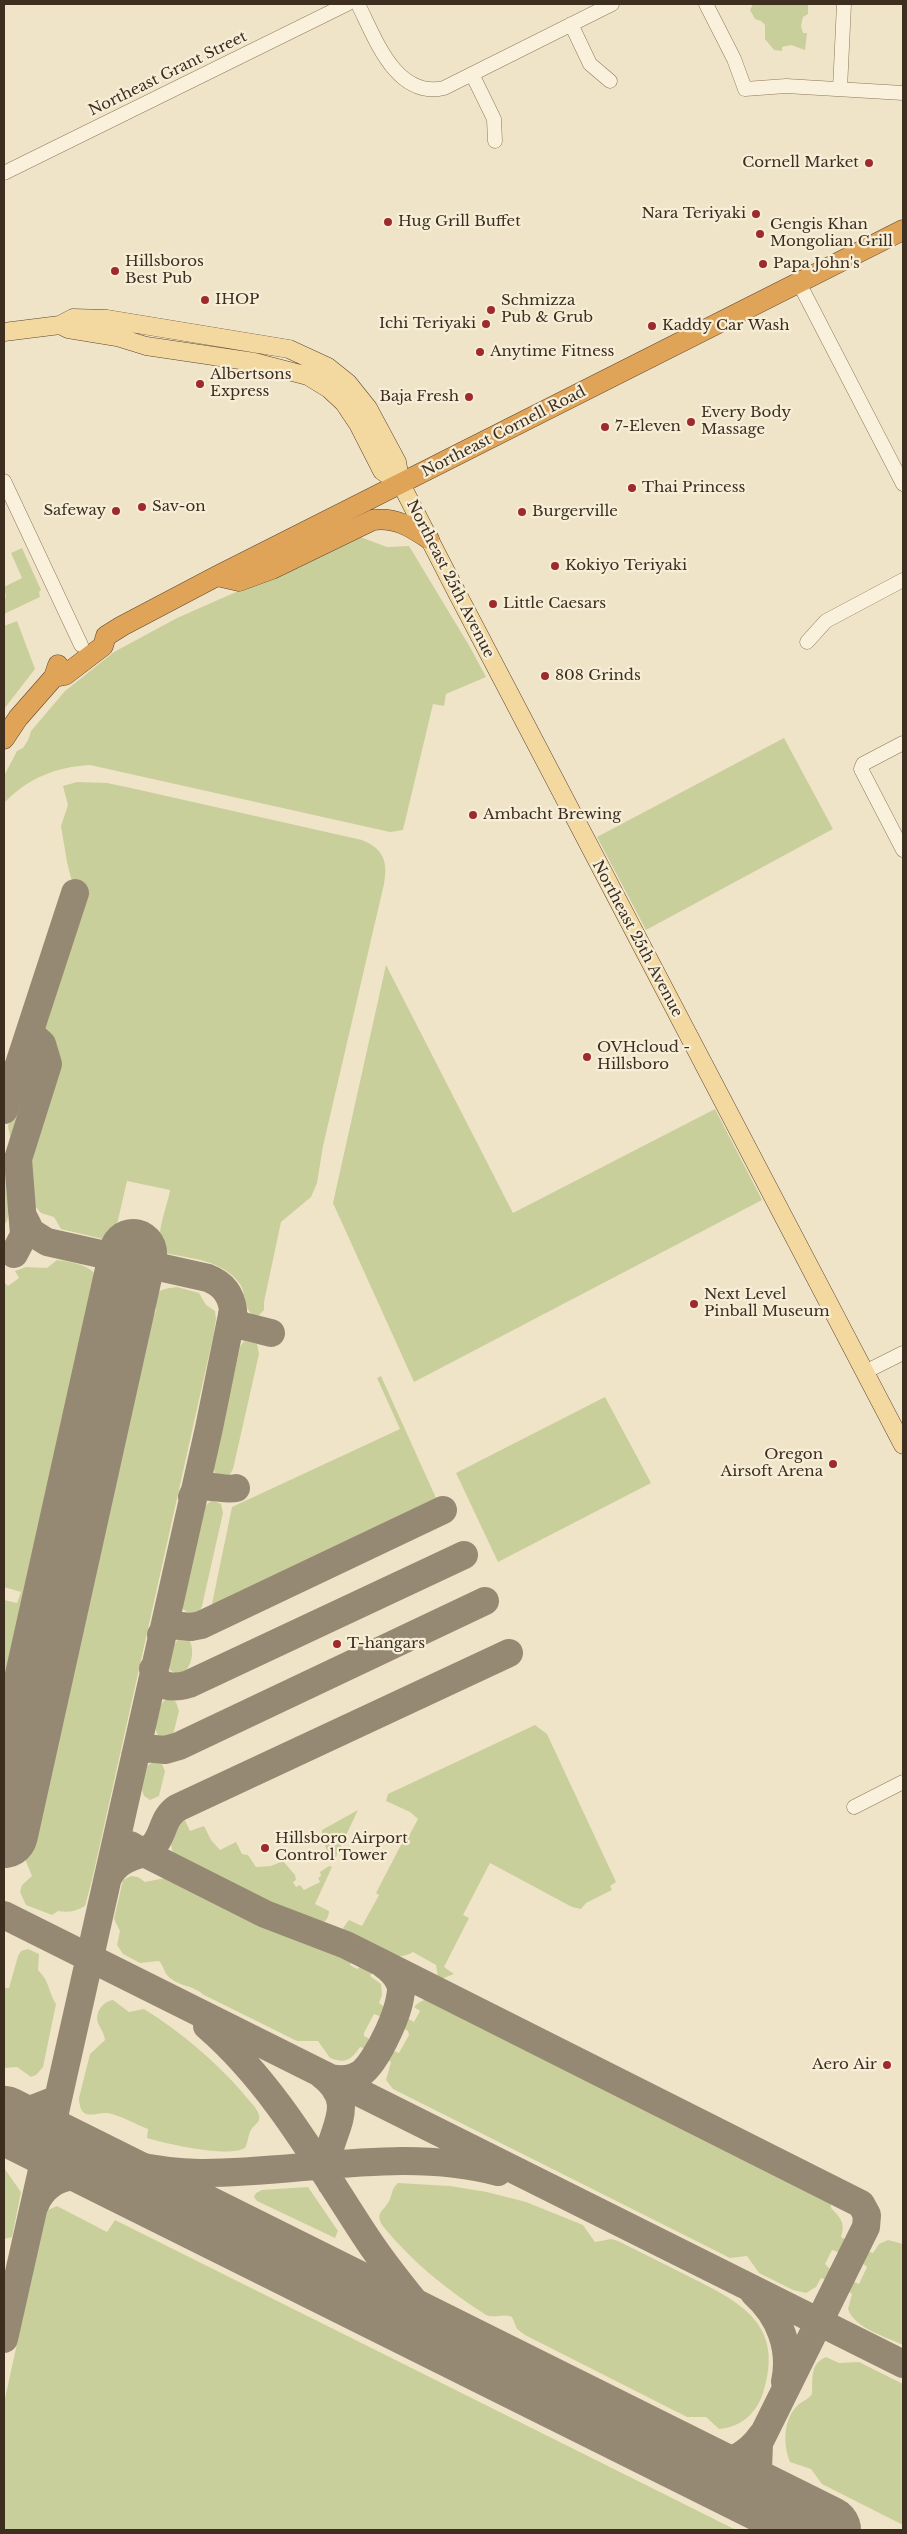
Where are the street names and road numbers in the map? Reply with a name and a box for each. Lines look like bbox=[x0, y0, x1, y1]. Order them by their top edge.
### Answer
street label: Northeast Grant Street bbox=[86, 28, 250, 120]
street label: Northeast Cornell Road bbox=[419, 383, 589, 481]
street label: Northeast 25th Avenue bbox=[402, 497, 498, 661]
street label: Northeast 25th Avenue bbox=[588, 858, 686, 1020]

